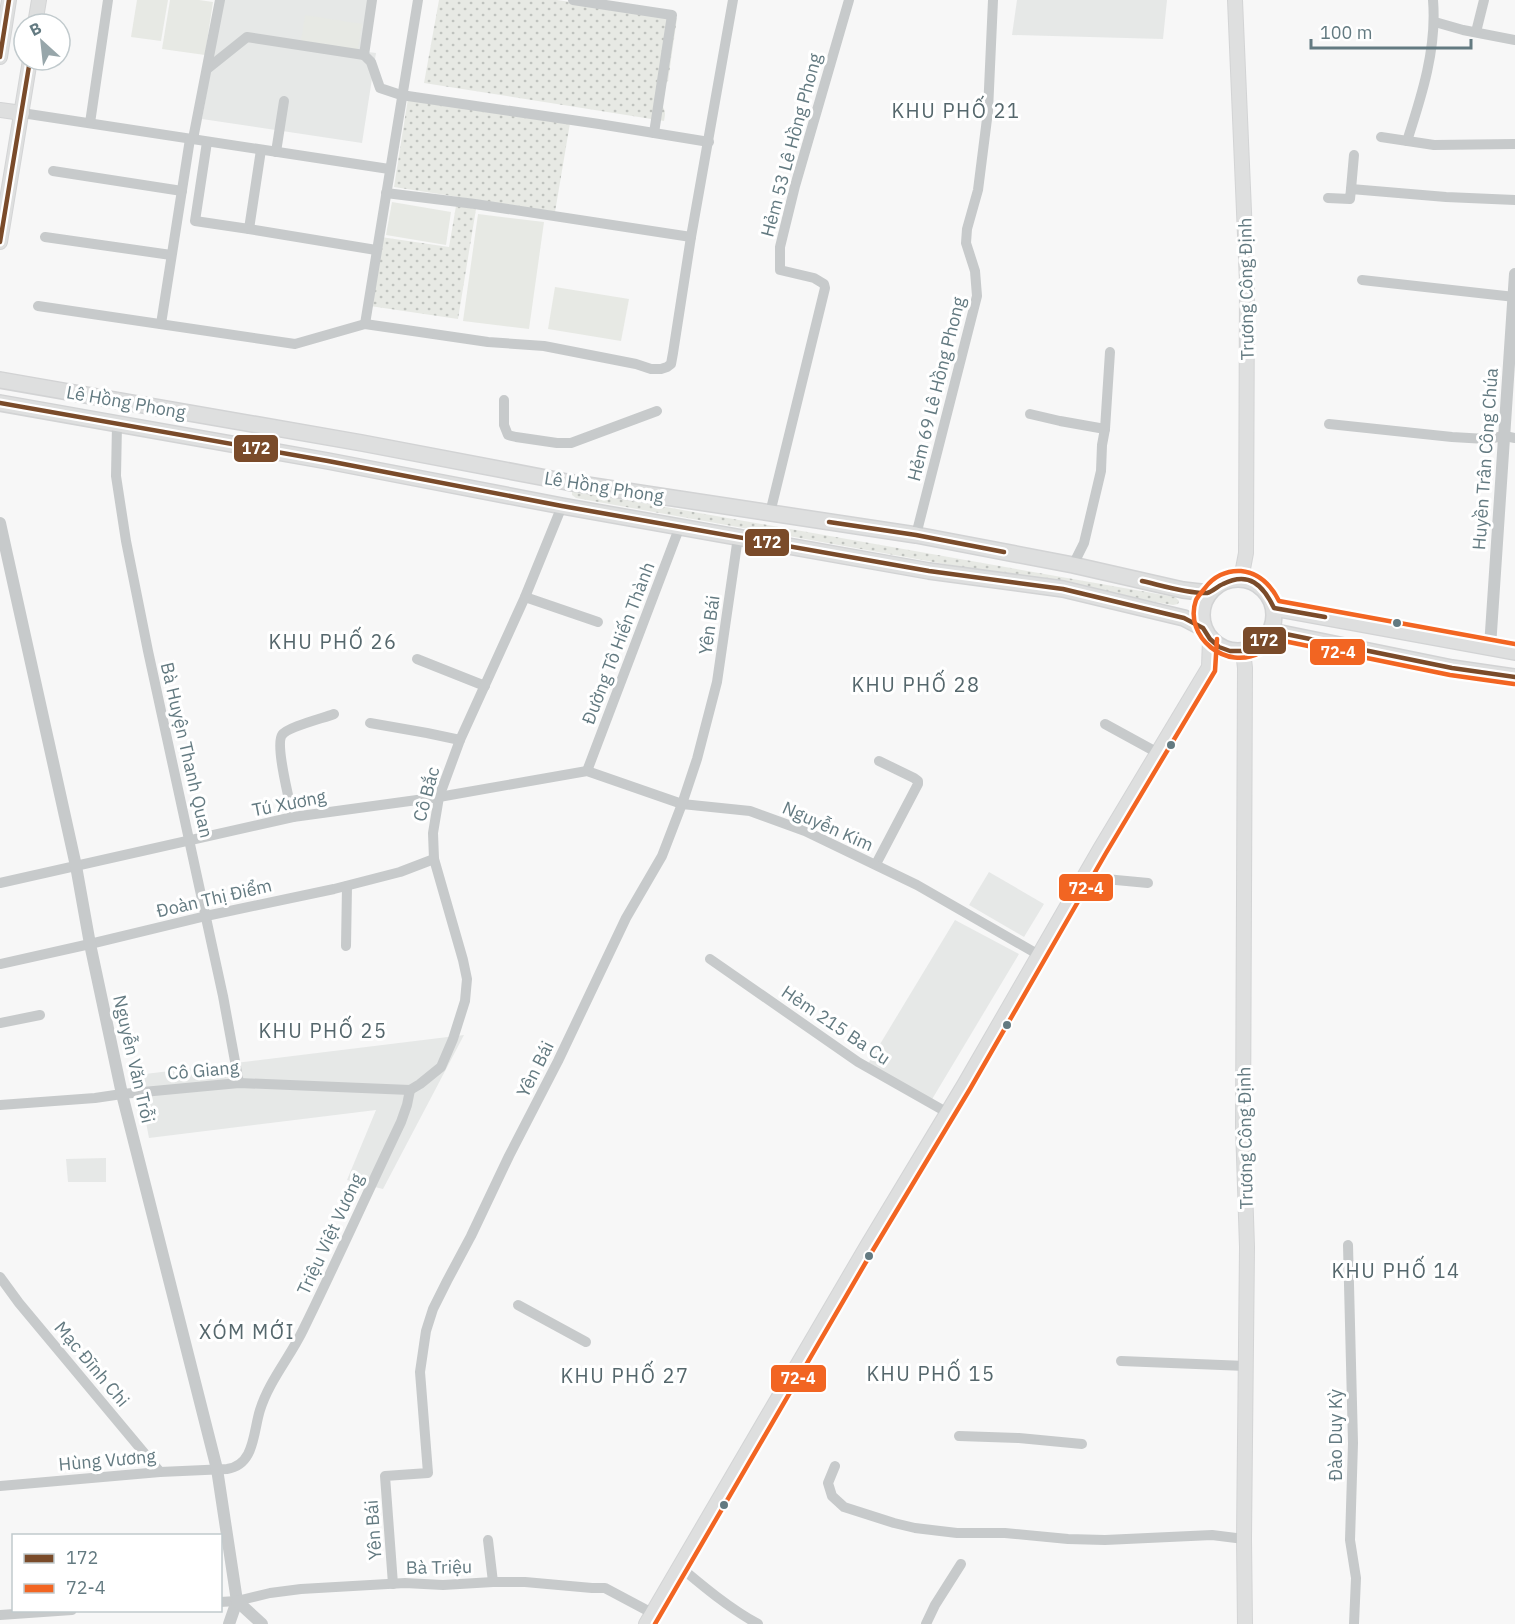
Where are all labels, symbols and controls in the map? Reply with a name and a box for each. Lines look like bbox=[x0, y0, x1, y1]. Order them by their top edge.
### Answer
north arrow bbox=[12, 12, 72, 72]
scale bar bbox=[1311, 12, 1472, 50]
text: B bbox=[26, 17, 45, 40]
text: 100 m bbox=[1320, 21, 1372, 44]
street label: Hẻm 53 Lê Hồng Phong bbox=[755, 50, 827, 239]
district label: KHU PHỐ 21 bbox=[891, 95, 1021, 124]
street label: Trương Công Định bbox=[1233, 217, 1259, 361]
street label: Hẻm 69 Lê Hồng Phong bbox=[902, 294, 970, 484]
street label: Huyền Trân Công Chúa bbox=[1467, 367, 1503, 551]
street label: Lê Hồng Phong bbox=[65, 380, 188, 424]
line badge: 172 bbox=[233, 434, 279, 463]
text: 172 bbox=[242, 438, 270, 458]
street label: Lê Hồng Phong bbox=[543, 466, 666, 508]
line badge: 172 bbox=[744, 528, 790, 557]
text: 172 bbox=[753, 532, 781, 552]
street label: Đường Tô Hiến Thành bbox=[576, 559, 660, 727]
street label: Yên Bái bbox=[693, 594, 725, 656]
unlabelled marker bbox=[1391, 617, 1403, 629]
district label: KHU PHỐ 26 bbox=[268, 626, 398, 655]
line badge: 172 bbox=[1242, 626, 1287, 655]
text: 172 bbox=[1250, 630, 1278, 650]
line badge: 72-4 bbox=[1309, 638, 1366, 666]
text: 72-4 bbox=[1320, 642, 1356, 662]
street label: Bà Huyện Thanh Quan bbox=[156, 660, 218, 840]
district label: KHU PHỐ 28 bbox=[851, 669, 981, 698]
unlabelled marker bbox=[1165, 739, 1177, 751]
street label: Cô Bắc bbox=[408, 764, 444, 824]
street label: Tú Xương bbox=[250, 784, 328, 821]
street label: Nguyễn Kim bbox=[779, 796, 877, 856]
line badge: 72-4 bbox=[1058, 873, 1114, 902]
street label: Đoàn Thị Điểm bbox=[154, 874, 274, 922]
text: 72-4 bbox=[1068, 878, 1104, 898]
street label: Hẻm 215 Ba Cu bbox=[777, 980, 895, 1070]
street label: Nguyễn Văn Trỗi bbox=[108, 993, 160, 1125]
district label: KHU PHỐ 25 bbox=[258, 1015, 388, 1044]
unlabelled marker bbox=[1001, 1019, 1013, 1031]
street label: Yên Bái bbox=[511, 1037, 559, 1101]
street label: Cô Giang bbox=[166, 1055, 240, 1085]
street label: Trương Công Định bbox=[1232, 1066, 1258, 1210]
street label: Triệu Việt Vương bbox=[292, 1169, 368, 1298]
unlabelled marker bbox=[863, 1250, 875, 1262]
district label: KHU PHỐ 14 bbox=[1331, 1255, 1461, 1284]
street label: Mạc Đĩnh Chi bbox=[50, 1316, 134, 1412]
district label: XÓM MỚI bbox=[199, 1318, 295, 1345]
district label: KHU PHỐ 15 bbox=[866, 1358, 996, 1387]
district label: KHU PHỐ 27 bbox=[560, 1360, 690, 1389]
line badge: 72-4 bbox=[770, 1364, 827, 1393]
text: 72-4 bbox=[780, 1368, 816, 1388]
street label: Đào Duy Kỳ bbox=[1324, 1389, 1347, 1481]
street label: Hùng Vương bbox=[57, 1444, 157, 1476]
street label: Yên Bái bbox=[359, 1499, 387, 1561]
unlabelled marker bbox=[718, 1499, 730, 1511]
legend bbox=[12, 1534, 222, 1612]
text: 172 bbox=[66, 1546, 98, 1569]
street label: Bà Triệu bbox=[406, 1555, 472, 1579]
text: 72-4 bbox=[66, 1576, 106, 1599]

